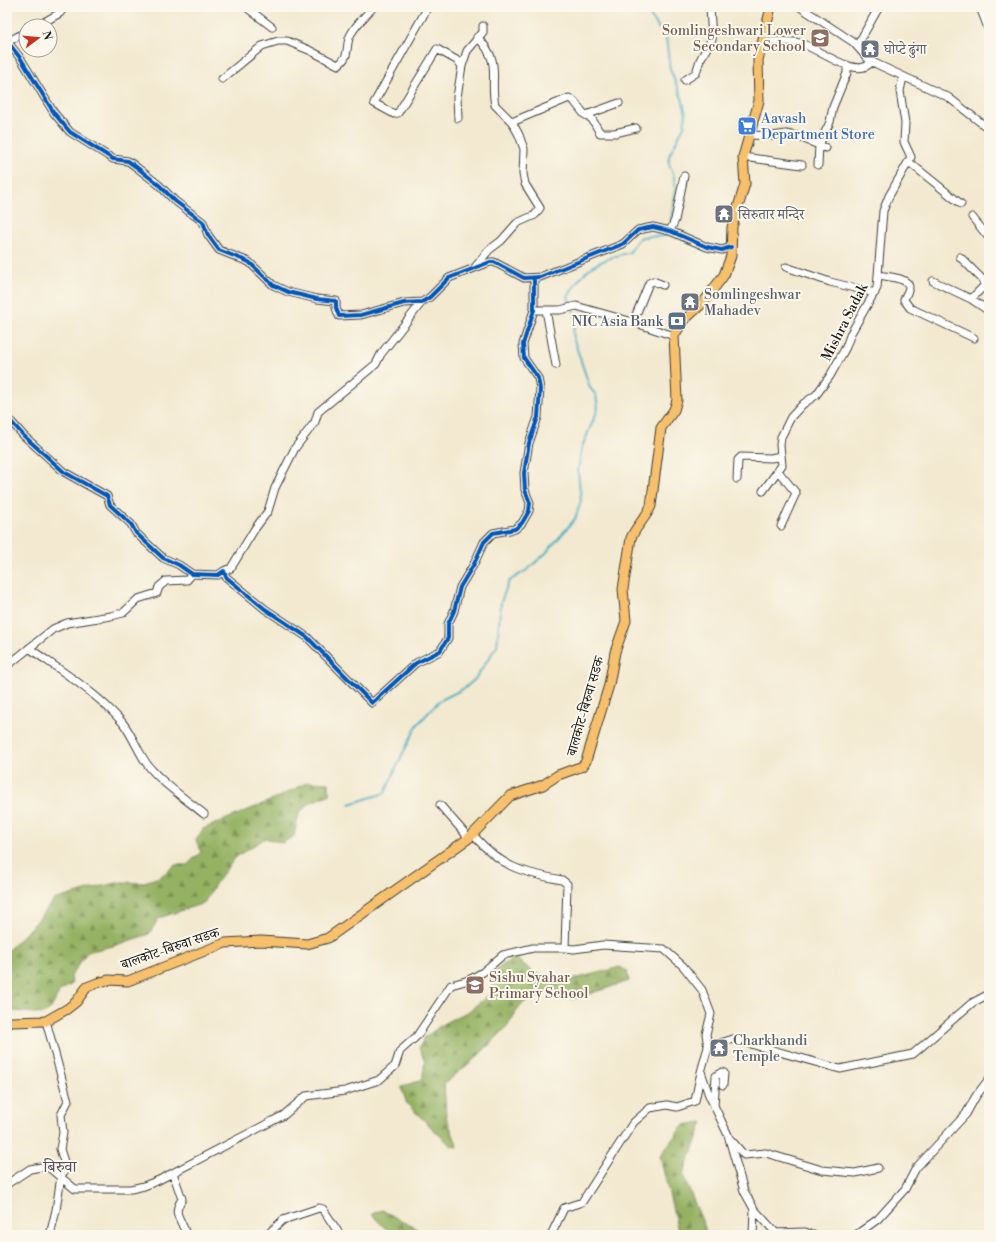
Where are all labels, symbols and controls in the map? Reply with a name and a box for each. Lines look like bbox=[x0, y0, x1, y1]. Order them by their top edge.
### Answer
north arrow bbox=[18, 18, 58, 58]
place label: Somlingeshwari Lower Secondary School bbox=[662, 22, 806, 56]
school or university icon: Somlingeshwari Lower Secondary School bbox=[809, 27, 831, 49]
text: N bbox=[39, 29, 55, 42]
temple icon: घोप्टे ढुंगा bbox=[859, 38, 881, 60]
place label: घोप्टे ढुंगा bbox=[883, 40, 927, 59]
place label: Aavash Department Store bbox=[760, 110, 875, 144]
supermarket icon: Aavash Department Store bbox=[736, 115, 758, 137]
temple icon: सिरुतार मन्दिर bbox=[713, 203, 735, 225]
place label: सिरुतार मन्दिर bbox=[737, 206, 805, 224]
street label: Mishra Sadak bbox=[818, 280, 872, 364]
place label: Somlingeshwar Mahadev bbox=[704, 286, 801, 320]
temple icon: Somlingeshwar Mahadev bbox=[679, 291, 701, 313]
bank icon: NIC Asia Bank bbox=[666, 310, 688, 332]
place label: NIC Asia Bank bbox=[572, 313, 664, 331]
street label: बालकोट-बिरुवा सडक bbox=[563, 653, 609, 759]
street label: बालकोट-बिरुवा सडक bbox=[118, 923, 223, 975]
place label: Sishu Syahar Primary School bbox=[489, 969, 588, 1003]
school or university icon: Sishu Syahar Primary School bbox=[464, 974, 486, 996]
place label: Charkhandi Temple bbox=[733, 1032, 808, 1066]
temple icon: Charkhandi Temple bbox=[708, 1037, 730, 1059]
district label: बिरुवा bbox=[43, 1157, 77, 1177]

